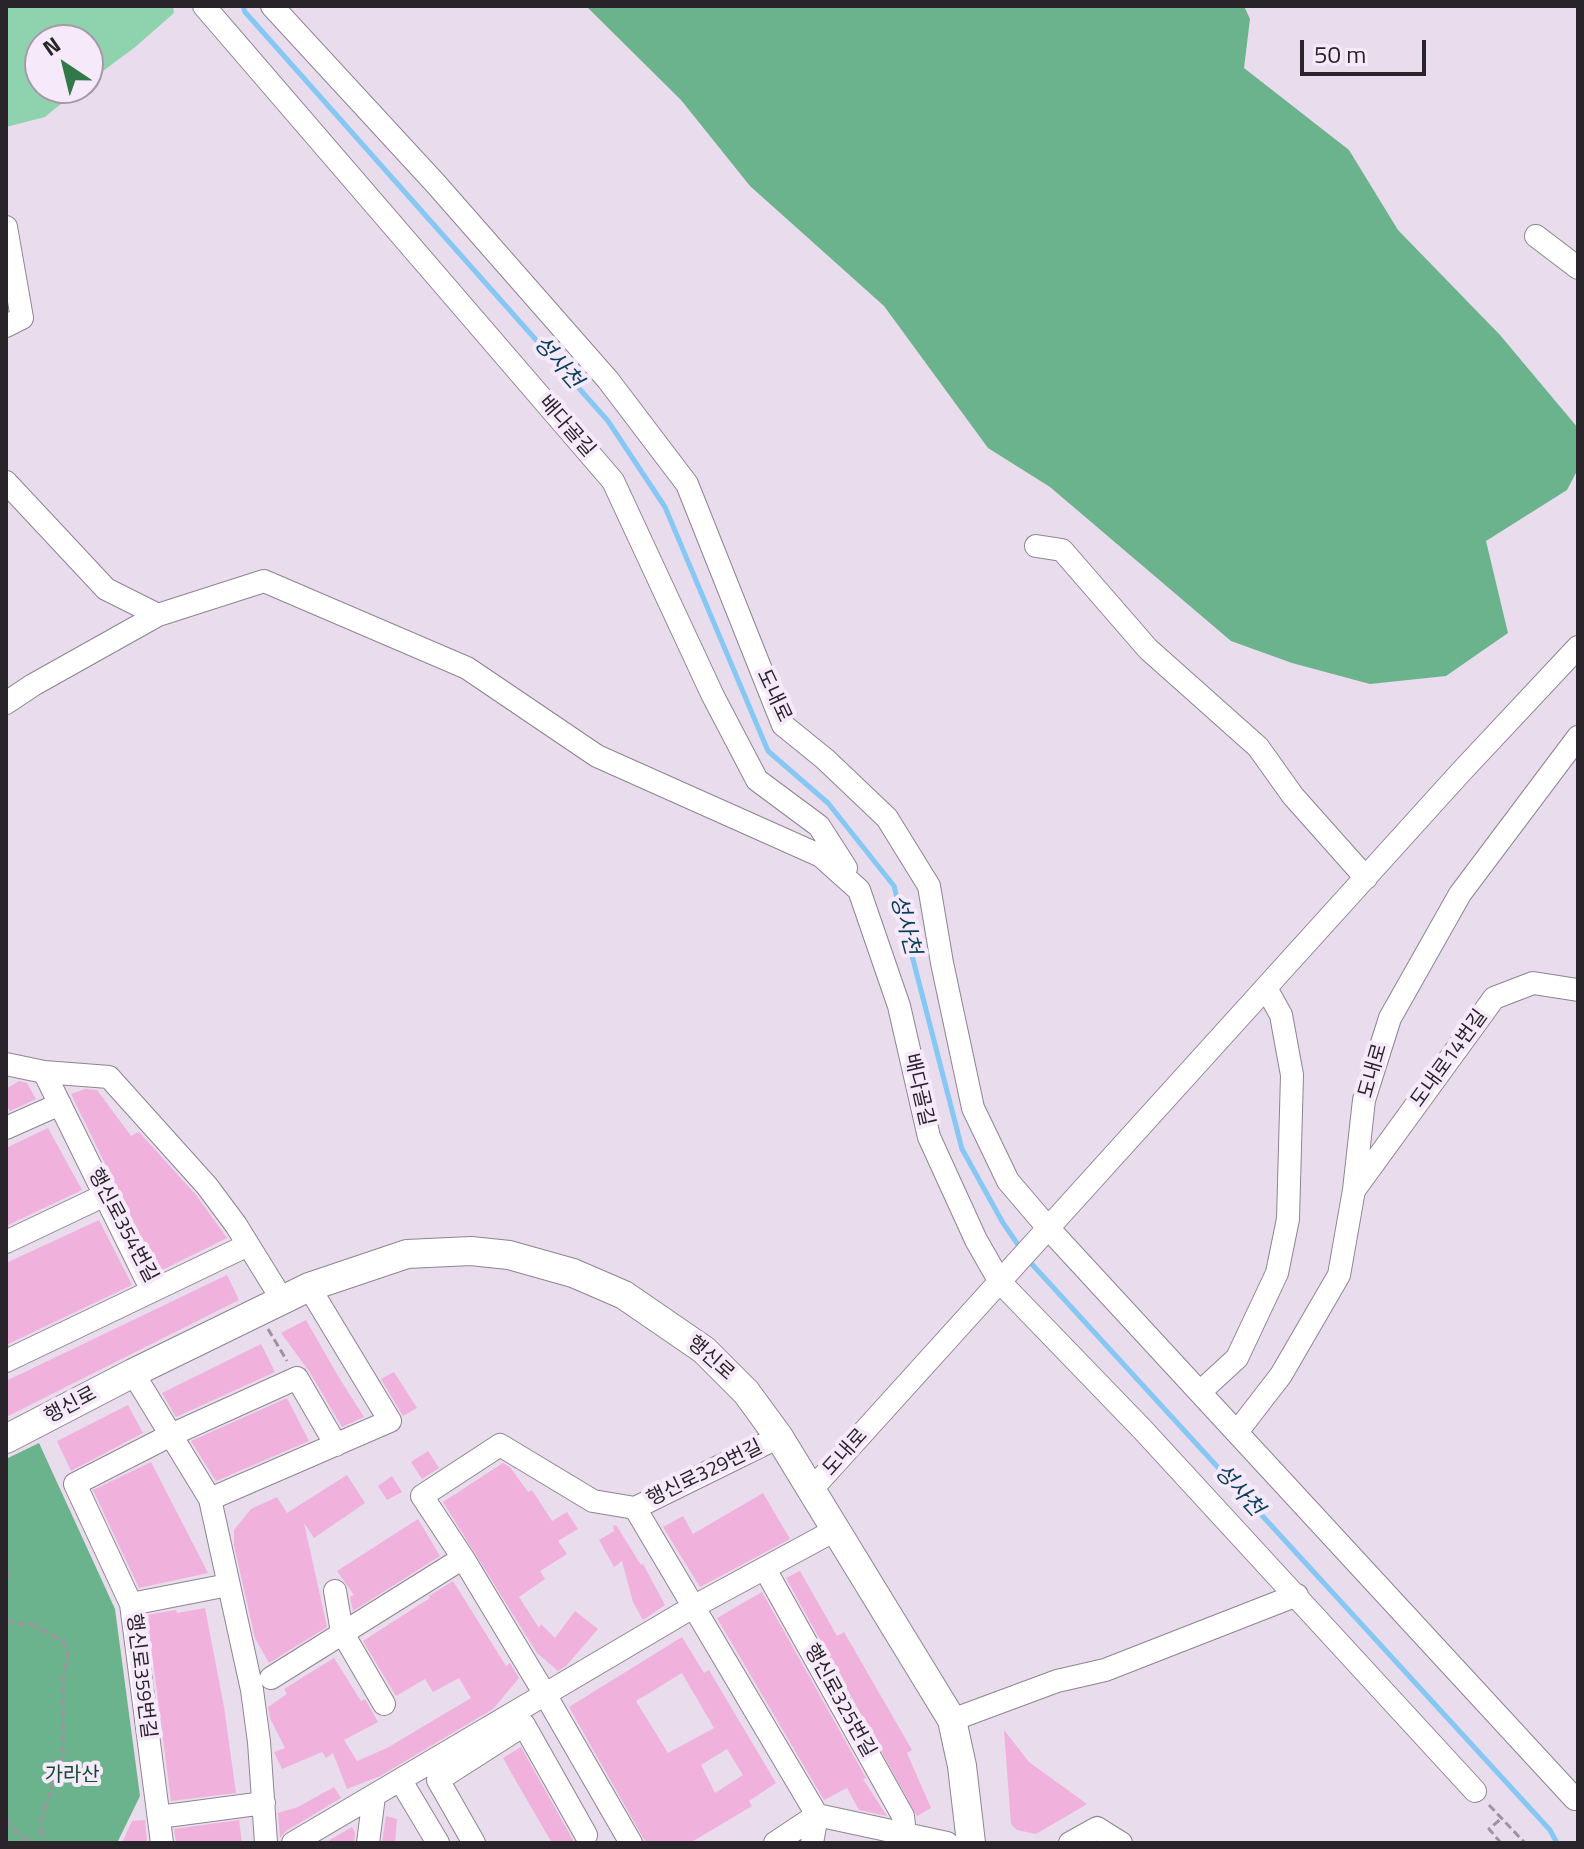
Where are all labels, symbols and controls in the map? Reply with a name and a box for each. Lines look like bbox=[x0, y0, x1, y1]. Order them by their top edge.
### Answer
north arrow bbox=[24, 24, 104, 104]
scale bar bbox=[1304, 24, 1430, 74]
text: N bbox=[35, 28, 67, 64]
text: 50 m bbox=[1314, 36, 1366, 72]
water label: 성사천 bbox=[527, 331, 587, 395]
street label: 배다골길 bbox=[533, 391, 599, 463]
street label: 도내로 bbox=[750, 666, 796, 726]
water label: 성사천 bbox=[883, 892, 925, 958]
street label: 도내로14번길 bbox=[1407, 1006, 1493, 1112]
street label: 도내로 bbox=[1355, 1041, 1393, 1101]
street label: 배다골길 bbox=[898, 1051, 938, 1129]
street label: 행신로354번길 bbox=[82, 1165, 162, 1287]
street label: 행신로 bbox=[681, 1332, 739, 1386]
street label: 행신로 bbox=[41, 1382, 101, 1430]
street label: 도내로 bbox=[819, 1424, 873, 1482]
street label: 행신로329번길 bbox=[643, 1436, 767, 1512]
water label: 성사천 bbox=[1208, 1460, 1268, 1522]
street label: 행신로359번길 bbox=[120, 1612, 160, 1740]
street label: 행신로325번길 bbox=[798, 1640, 880, 1762]
park label: 가라산 bbox=[44, 1764, 100, 1788]

